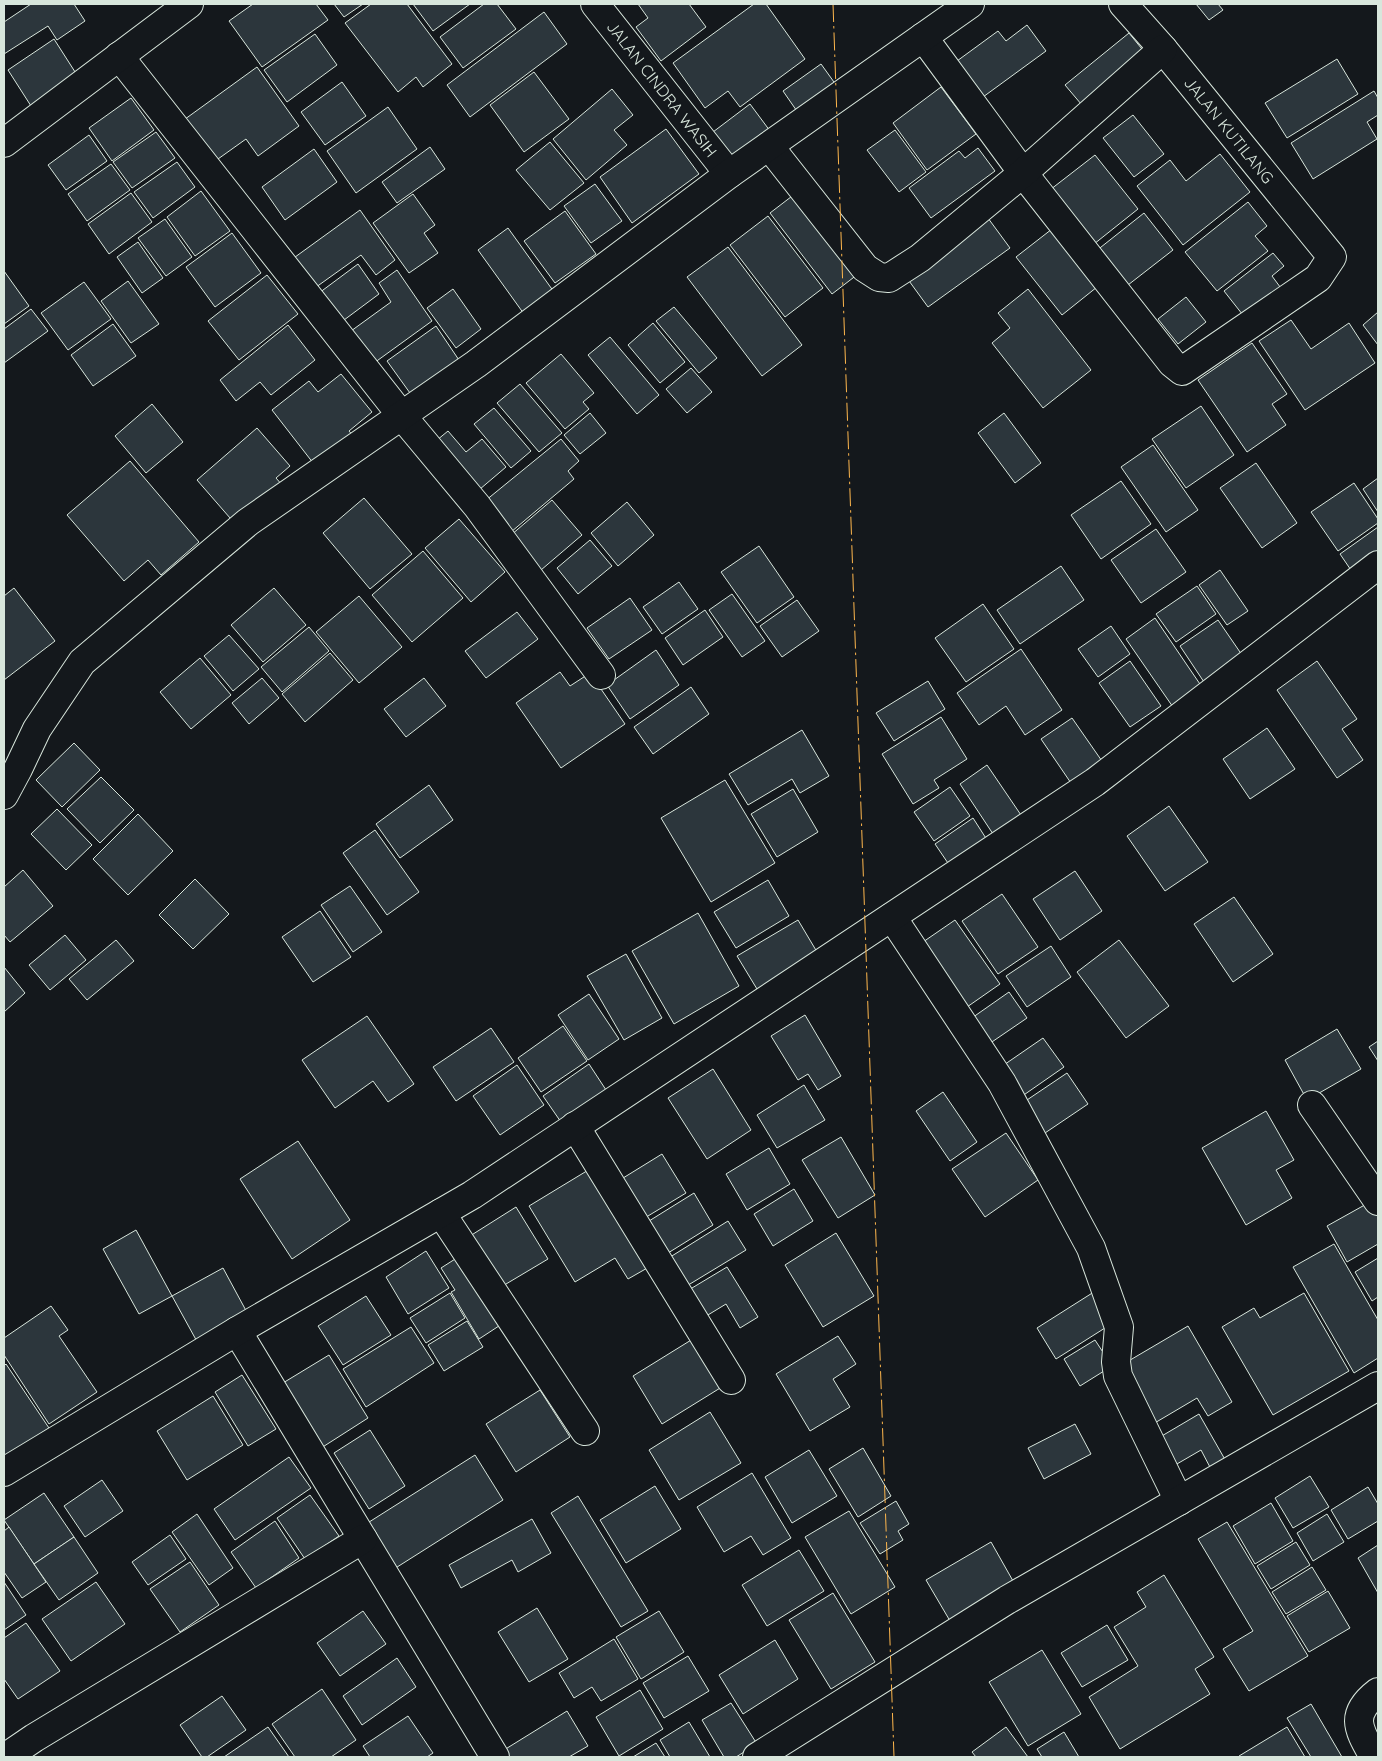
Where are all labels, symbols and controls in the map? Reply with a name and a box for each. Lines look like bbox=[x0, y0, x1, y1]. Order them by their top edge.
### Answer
street label: JALAN CINDRA WASIH bbox=[603, 17, 721, 161]
street label: JALAN KUTILANG bbox=[1180, 73, 1278, 187]

